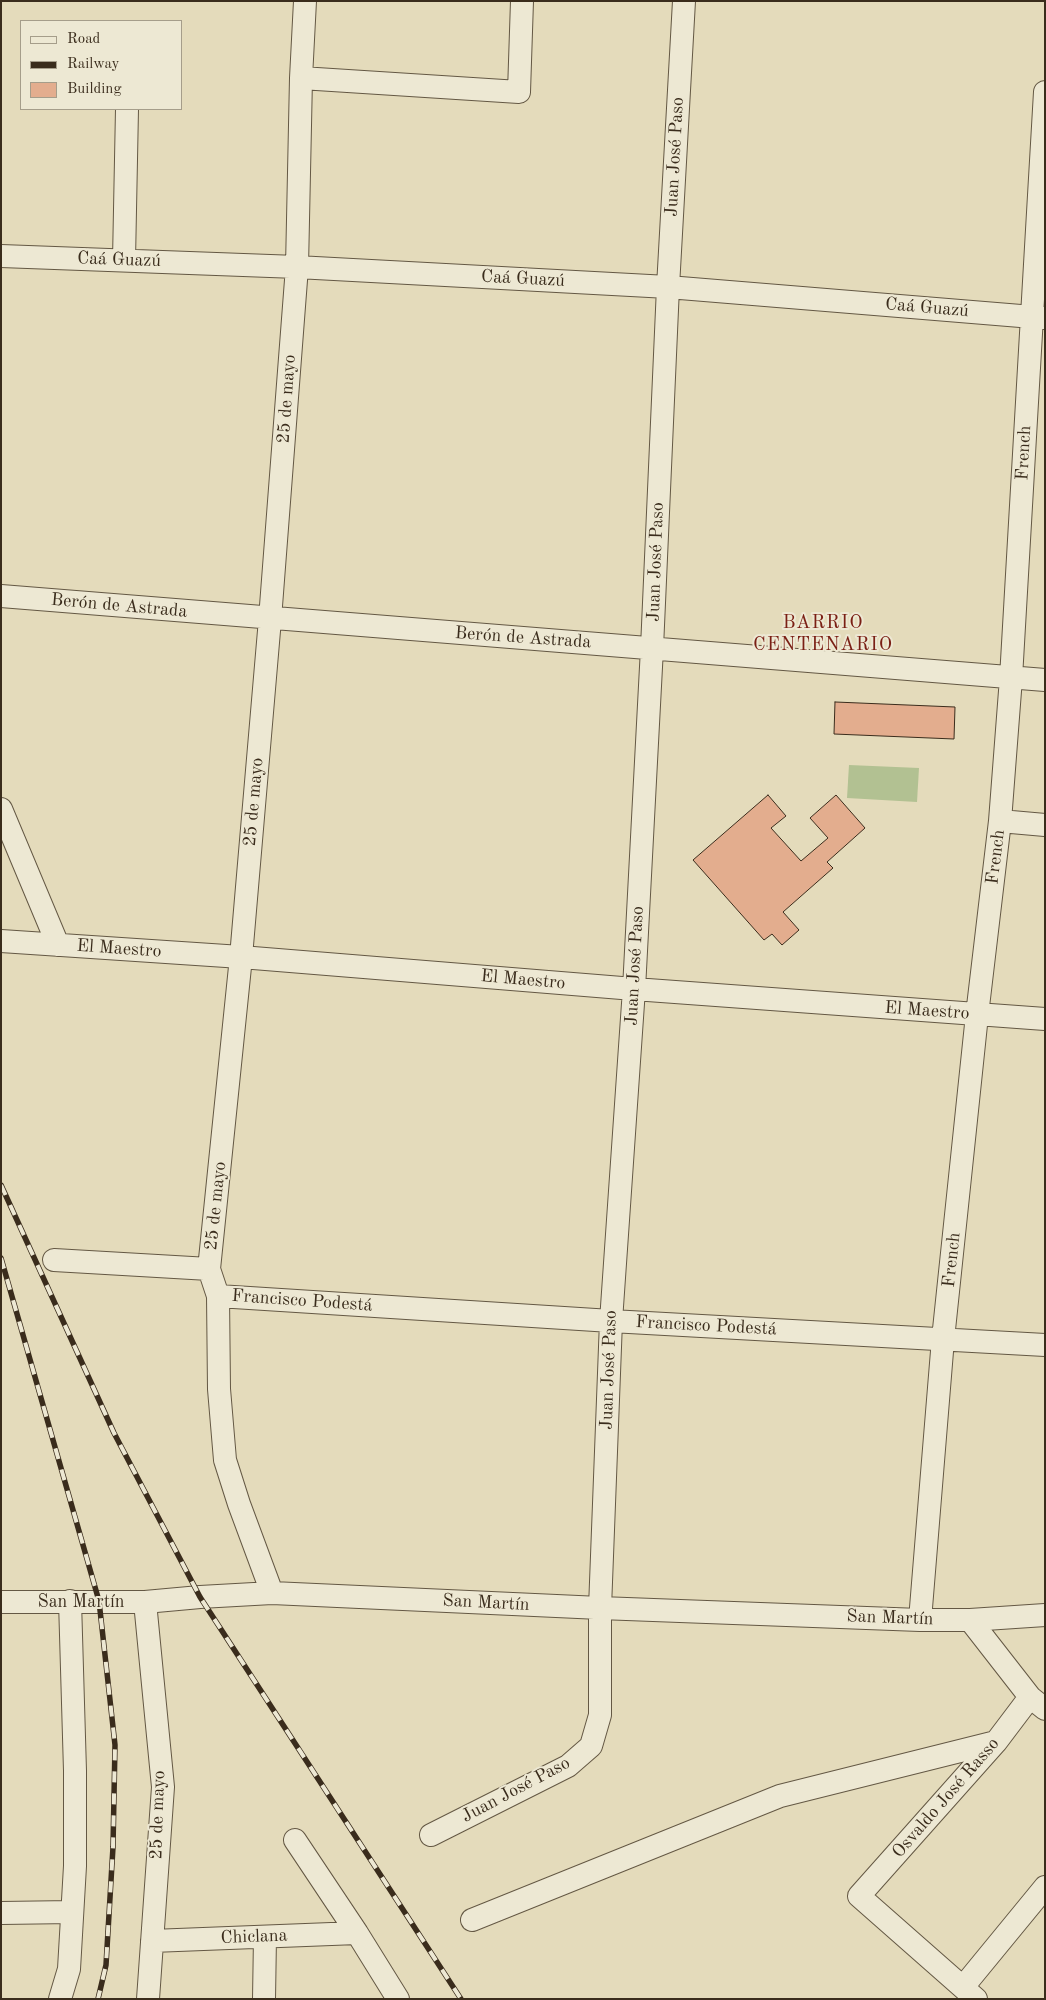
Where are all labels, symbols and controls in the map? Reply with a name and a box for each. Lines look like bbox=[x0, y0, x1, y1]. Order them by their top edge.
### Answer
legend bbox=[20, 20, 182, 110]
text: Road bbox=[67, 32, 100, 47]
text: Railway bbox=[67, 57, 120, 72]
text: Building bbox=[67, 82, 122, 97]
street label: Juan José Paso bbox=[661, 97, 689, 217]
street label: Caá Guazú bbox=[77, 248, 161, 272]
street label: Caá Guazú bbox=[481, 266, 565, 292]
street label: Caá Guazú bbox=[884, 294, 970, 322]
street label: 25 de mayo bbox=[273, 354, 301, 444]
street label: French bbox=[1012, 425, 1036, 481]
street label: Juan José Paso bbox=[643, 502, 669, 622]
street label: Berón de Astrada bbox=[50, 589, 188, 623]
district label: BARRIO CENTENARIO bbox=[752, 612, 894, 656]
street label: Berón de Astrada bbox=[454, 622, 592, 654]
street label: 25 de mayo bbox=[239, 757, 269, 847]
street label: French bbox=[982, 828, 1010, 886]
street label: Juan José Paso bbox=[621, 906, 649, 1026]
street label: El Maestro bbox=[76, 935, 162, 963]
street label: El Maestro bbox=[480, 966, 566, 994]
street label: El Maestro bbox=[884, 997, 970, 1025]
street label: 25 de mayo bbox=[201, 1161, 231, 1251]
street label: French bbox=[938, 1231, 966, 1289]
street label: Francisco Podestá bbox=[231, 1285, 373, 1317]
street label: Juan José Paso bbox=[596, 1310, 622, 1430]
street label: Francisco Podestá bbox=[635, 1312, 777, 1340]
street label: San Martín bbox=[442, 1590, 530, 1616]
street label: San Martín bbox=[37, 1591, 125, 1613]
street label: San Martín bbox=[846, 1606, 934, 1630]
street label: Osvaldo José Rasso bbox=[888, 1733, 1004, 1863]
street label: Juan José Paso bbox=[458, 1752, 574, 1828]
street label: 25 de mayo bbox=[146, 1770, 170, 1860]
street label: Chiclana bbox=[220, 1925, 288, 1949]

